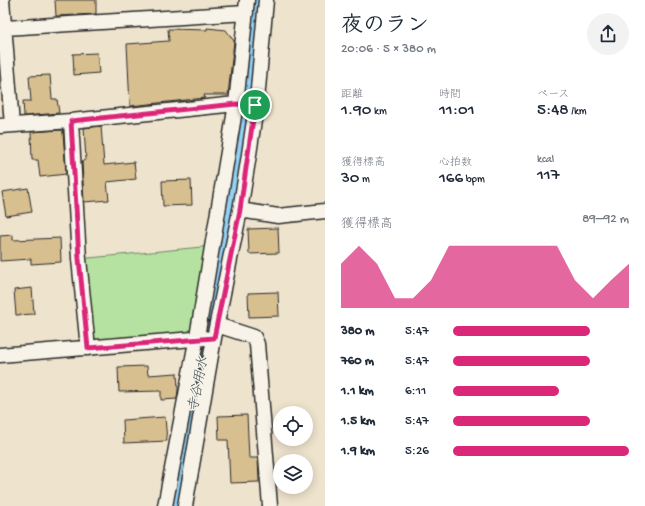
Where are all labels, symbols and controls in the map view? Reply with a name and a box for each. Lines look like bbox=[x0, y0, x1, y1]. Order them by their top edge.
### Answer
button: share bbox=[587, 13, 629, 55]
text: 夜のラン bbox=[341, 14, 429, 40]
text: 20:06 · 5 × 380 m bbox=[341, 42, 436, 57]
pin bbox=[238, 88, 272, 122]
text: 距離 bbox=[341, 89, 363, 101]
text: 時間 bbox=[439, 89, 461, 101]
text: ペース bbox=[537, 89, 569, 101]
icon: arrive bbox=[244, 94, 266, 116]
text: 1.90 bbox=[341, 101, 371, 121]
text: 11:01 bbox=[439, 101, 475, 121]
text: 5:48 bbox=[537, 101, 569, 121]
text: km bbox=[371, 106, 387, 118]
text: /km bbox=[569, 106, 587, 118]
text: kcal bbox=[537, 154, 554, 166]
text: 獲得標高 bbox=[341, 157, 385, 169]
text: 心拍数 bbox=[439, 157, 472, 169]
text: 117 bbox=[537, 166, 560, 186]
text: 30 bbox=[341, 169, 359, 189]
text: 166 bbox=[439, 169, 463, 189]
text: m bbox=[359, 174, 370, 186]
text: bpm bbox=[463, 174, 485, 186]
text: 89–92 m bbox=[582, 212, 629, 227]
text: 獲得標高 bbox=[341, 217, 393, 232]
text: 380 m bbox=[341, 324, 375, 339]
text: 5:47 bbox=[405, 324, 429, 339]
text: 760 m bbox=[341, 354, 374, 369]
text: 5:47 bbox=[405, 354, 429, 369]
water label: 寺谷用水 bbox=[185, 355, 213, 414]
text: 1.1 km bbox=[341, 384, 374, 399]
text: 6:11 bbox=[405, 384, 426, 399]
map controls bbox=[273, 406, 313, 494]
button: locate bbox=[273, 406, 313, 446]
text: 1.5 km bbox=[341, 414, 375, 429]
text: 5:47 bbox=[405, 414, 429, 429]
text: 1.9 km bbox=[341, 444, 375, 459]
text: 5:26 bbox=[405, 444, 429, 459]
button: layers bbox=[273, 454, 313, 494]

